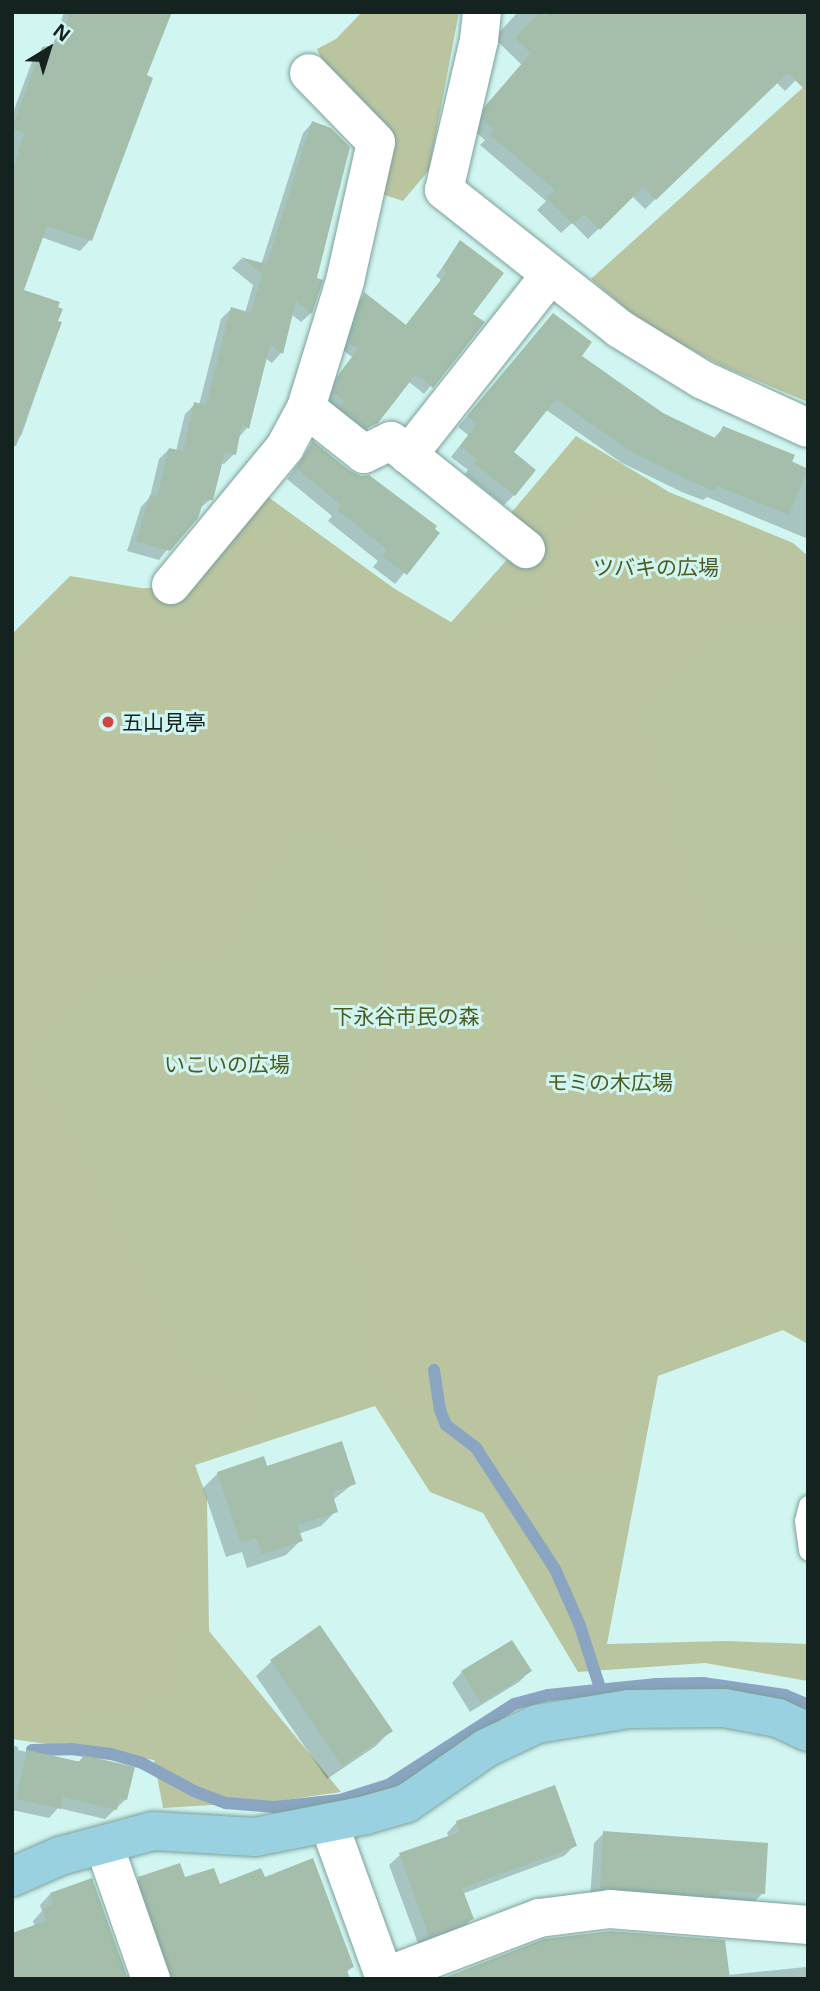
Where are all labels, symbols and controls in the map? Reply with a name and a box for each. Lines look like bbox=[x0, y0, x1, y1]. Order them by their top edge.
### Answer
north arrow bbox=[14, 14, 84, 84]
text: N bbox=[48, 17, 76, 47]
park label: ツバキの広場 bbox=[593, 554, 719, 580]
place label: 五山見亭 bbox=[122, 709, 206, 735]
marker: 五山見亭 bbox=[100, 714, 116, 730]
park label: 下永谷市民の森 bbox=[333, 1003, 479, 1029]
park label: いこいの広場 bbox=[164, 1051, 290, 1077]
park label: モミの木広場 bbox=[547, 1069, 673, 1095]

